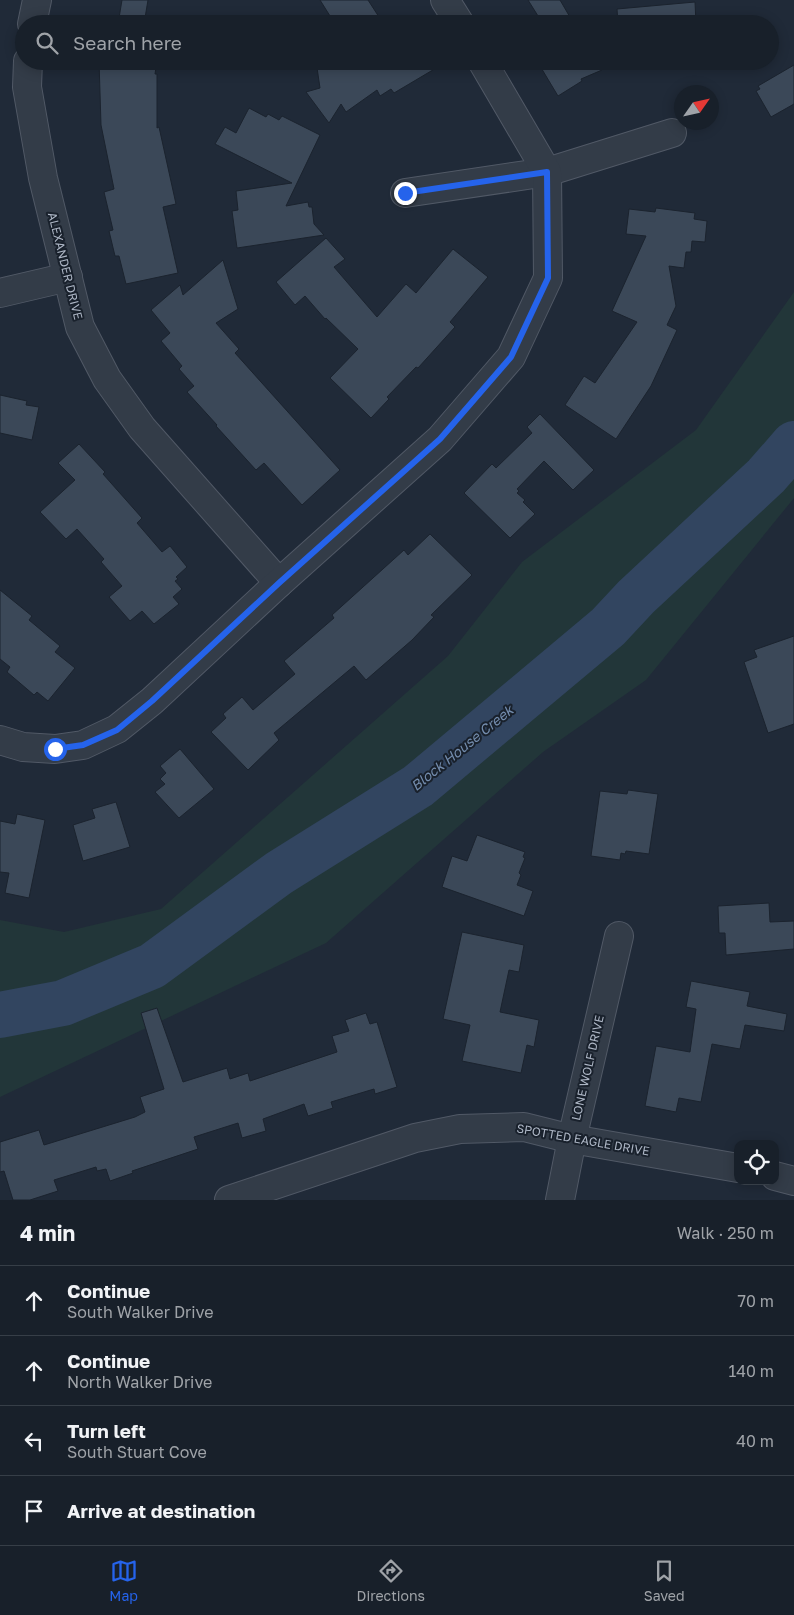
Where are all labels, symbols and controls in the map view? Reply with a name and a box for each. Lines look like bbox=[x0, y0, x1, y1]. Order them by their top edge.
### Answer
search box bbox=[15, 15, 779, 70]
icon: search bbox=[33, 29, 61, 57]
text: Search here bbox=[73, 31, 182, 54]
north arrow bbox=[674, 85, 719, 130]
route end bbox=[394, 182, 417, 205]
street label: ALEXANDER DRIVE bbox=[45, 211, 86, 321]
water label: Block House Creek bbox=[407, 700, 518, 794]
route start bbox=[44, 738, 67, 761]
street label: LONE WOLF DRIVE bbox=[568, 1014, 607, 1122]
street label: SPOTTED EAGLE DRIVE bbox=[515, 1120, 651, 1159]
map controls bbox=[734, 1140, 779, 1185]
button: locate bbox=[734, 1140, 779, 1185]
text: 4 min bbox=[20, 1220, 75, 1246]
text: Walk · 250 m bbox=[677, 1223, 774, 1243]
text: Continue bbox=[67, 1279, 150, 1302]
icon: ahead bbox=[20, 1287, 48, 1315]
text: 70 m bbox=[737, 1291, 774, 1311]
text: South Walker Drive bbox=[67, 1302, 214, 1322]
text: Continue bbox=[67, 1349, 150, 1372]
icon: ahead bbox=[20, 1357, 48, 1385]
text: 140 m bbox=[728, 1361, 774, 1381]
text: North Walker Drive bbox=[67, 1372, 212, 1392]
text: Turn left bbox=[67, 1419, 146, 1442]
icon: left bbox=[20, 1427, 48, 1455]
text: 40 m bbox=[736, 1431, 774, 1451]
text: South Stuart Cove bbox=[67, 1442, 207, 1462]
icon: arrive bbox=[20, 1497, 48, 1525]
text: Arrive at destination bbox=[67, 1499, 255, 1522]
tab: Map bbox=[109, 1557, 138, 1604]
tab: Directions bbox=[357, 1557, 425, 1604]
tab: Saved bbox=[644, 1557, 685, 1604]

